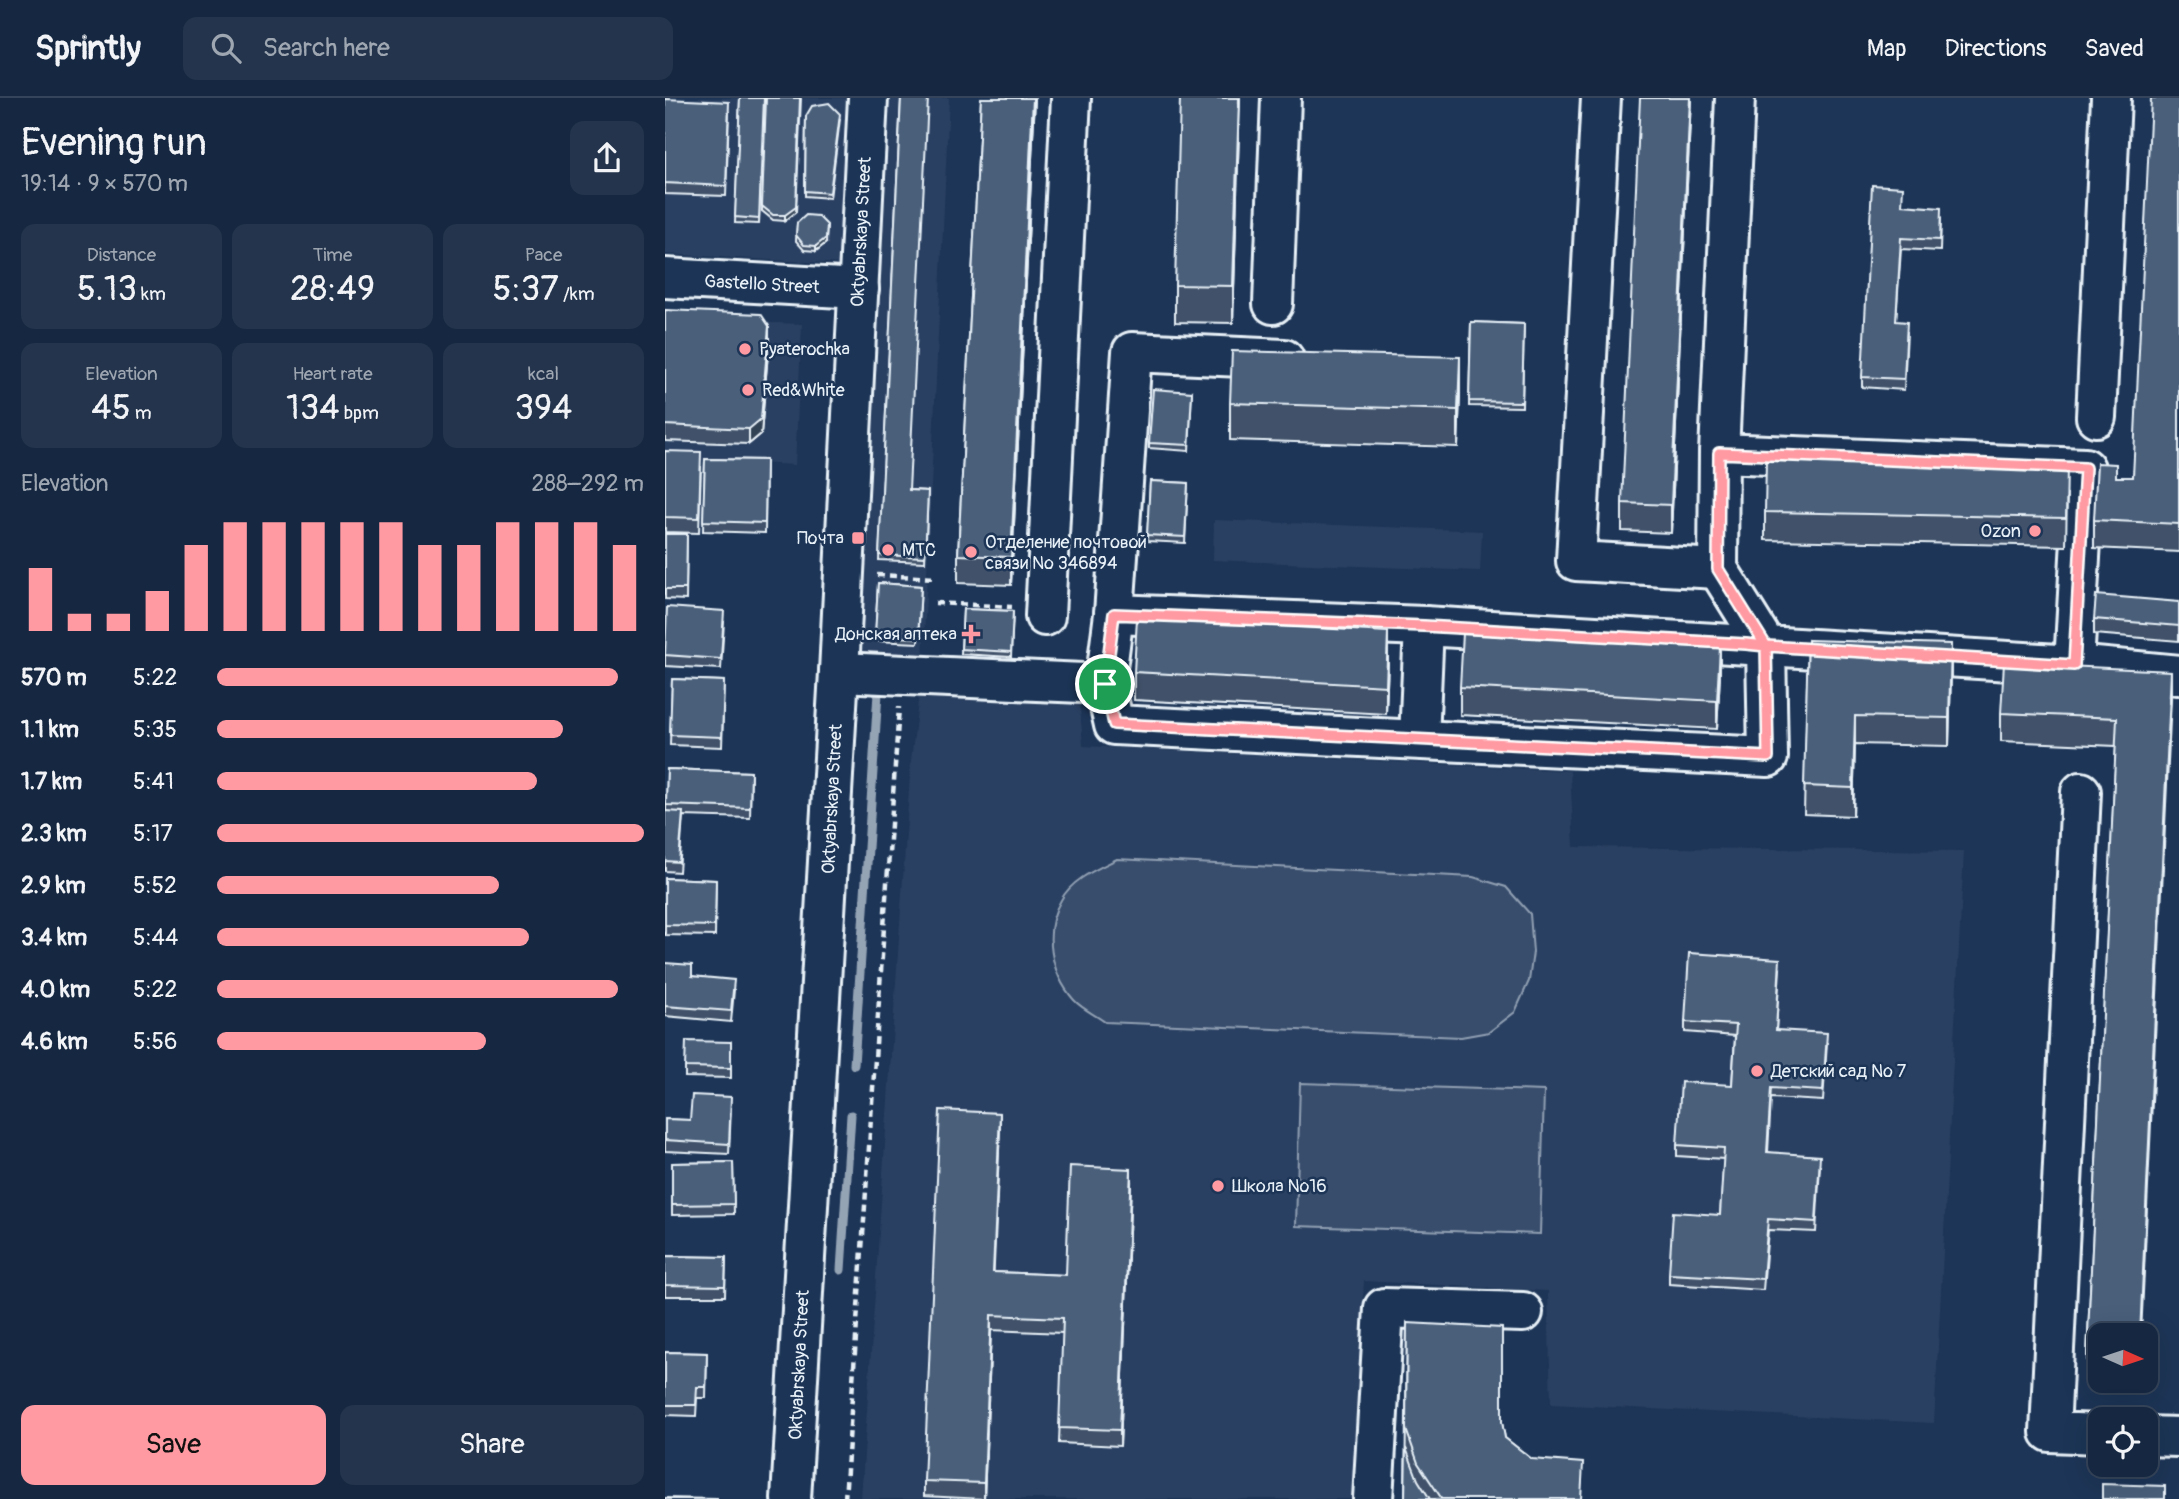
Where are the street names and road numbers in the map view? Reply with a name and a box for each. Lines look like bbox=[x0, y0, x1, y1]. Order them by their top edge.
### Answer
street label: Oktyabrskaya Street bbox=[846, 156, 877, 308]
street label: Gastello Street bbox=[704, 270, 821, 299]
street label: Oktyabrskaya Street bbox=[817, 723, 848, 875]
street label: Oktyabrskaya Street bbox=[784, 1289, 815, 1441]

